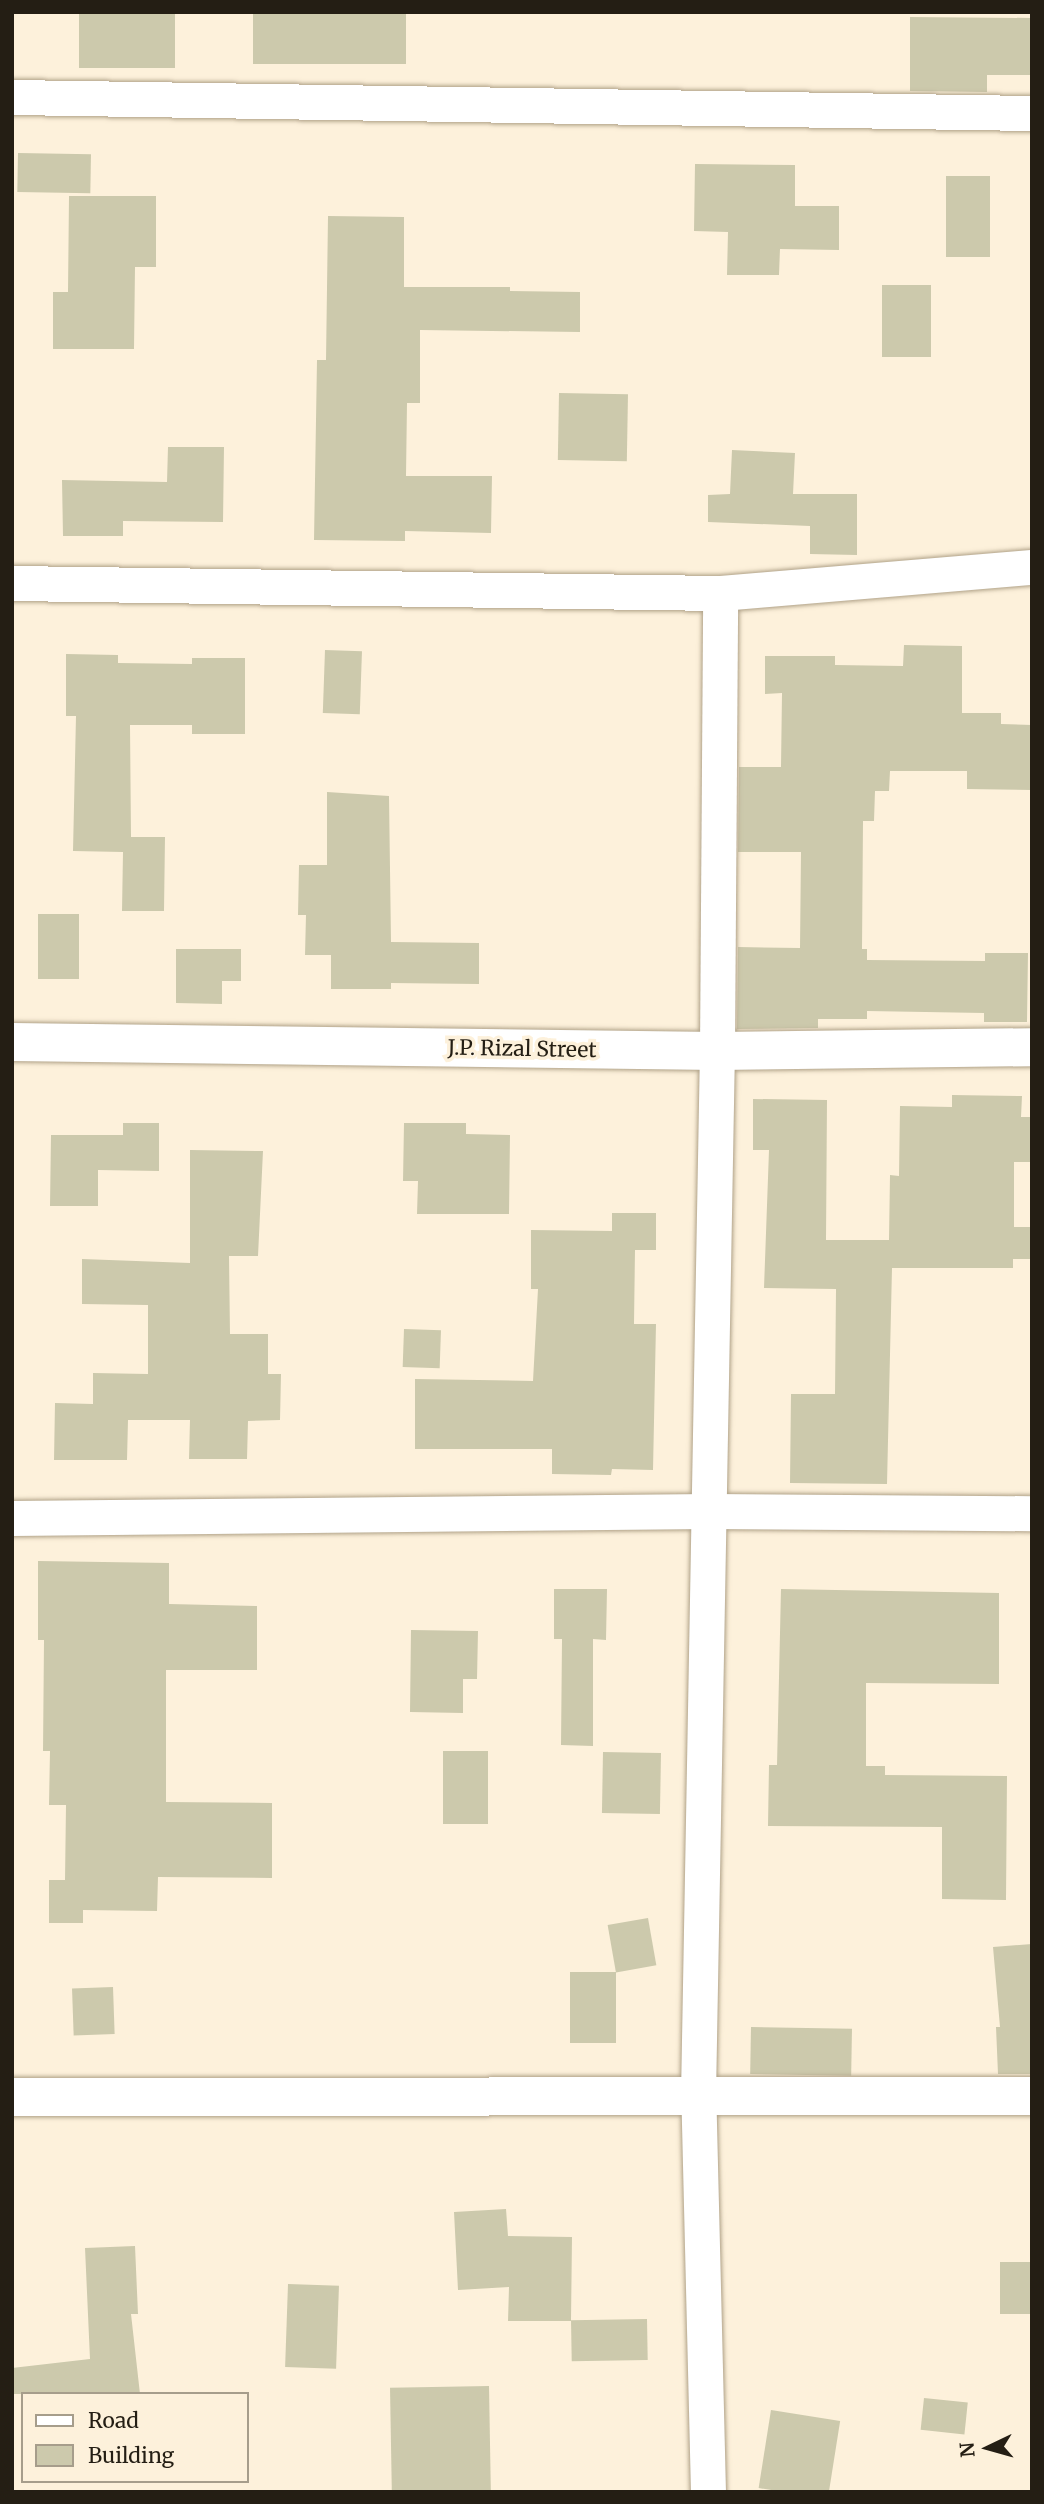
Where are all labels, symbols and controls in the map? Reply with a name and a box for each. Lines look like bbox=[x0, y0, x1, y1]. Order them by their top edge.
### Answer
street label: J.P. Rizal Street bbox=[447, 1035, 597, 1063]
legend bbox=[21, 2392, 248, 2483]
text: Road bbox=[88, 2407, 139, 2434]
north arrow bbox=[953, 2413, 1023, 2483]
text: N bbox=[954, 2441, 980, 2458]
text: Building bbox=[88, 2442, 174, 2469]

